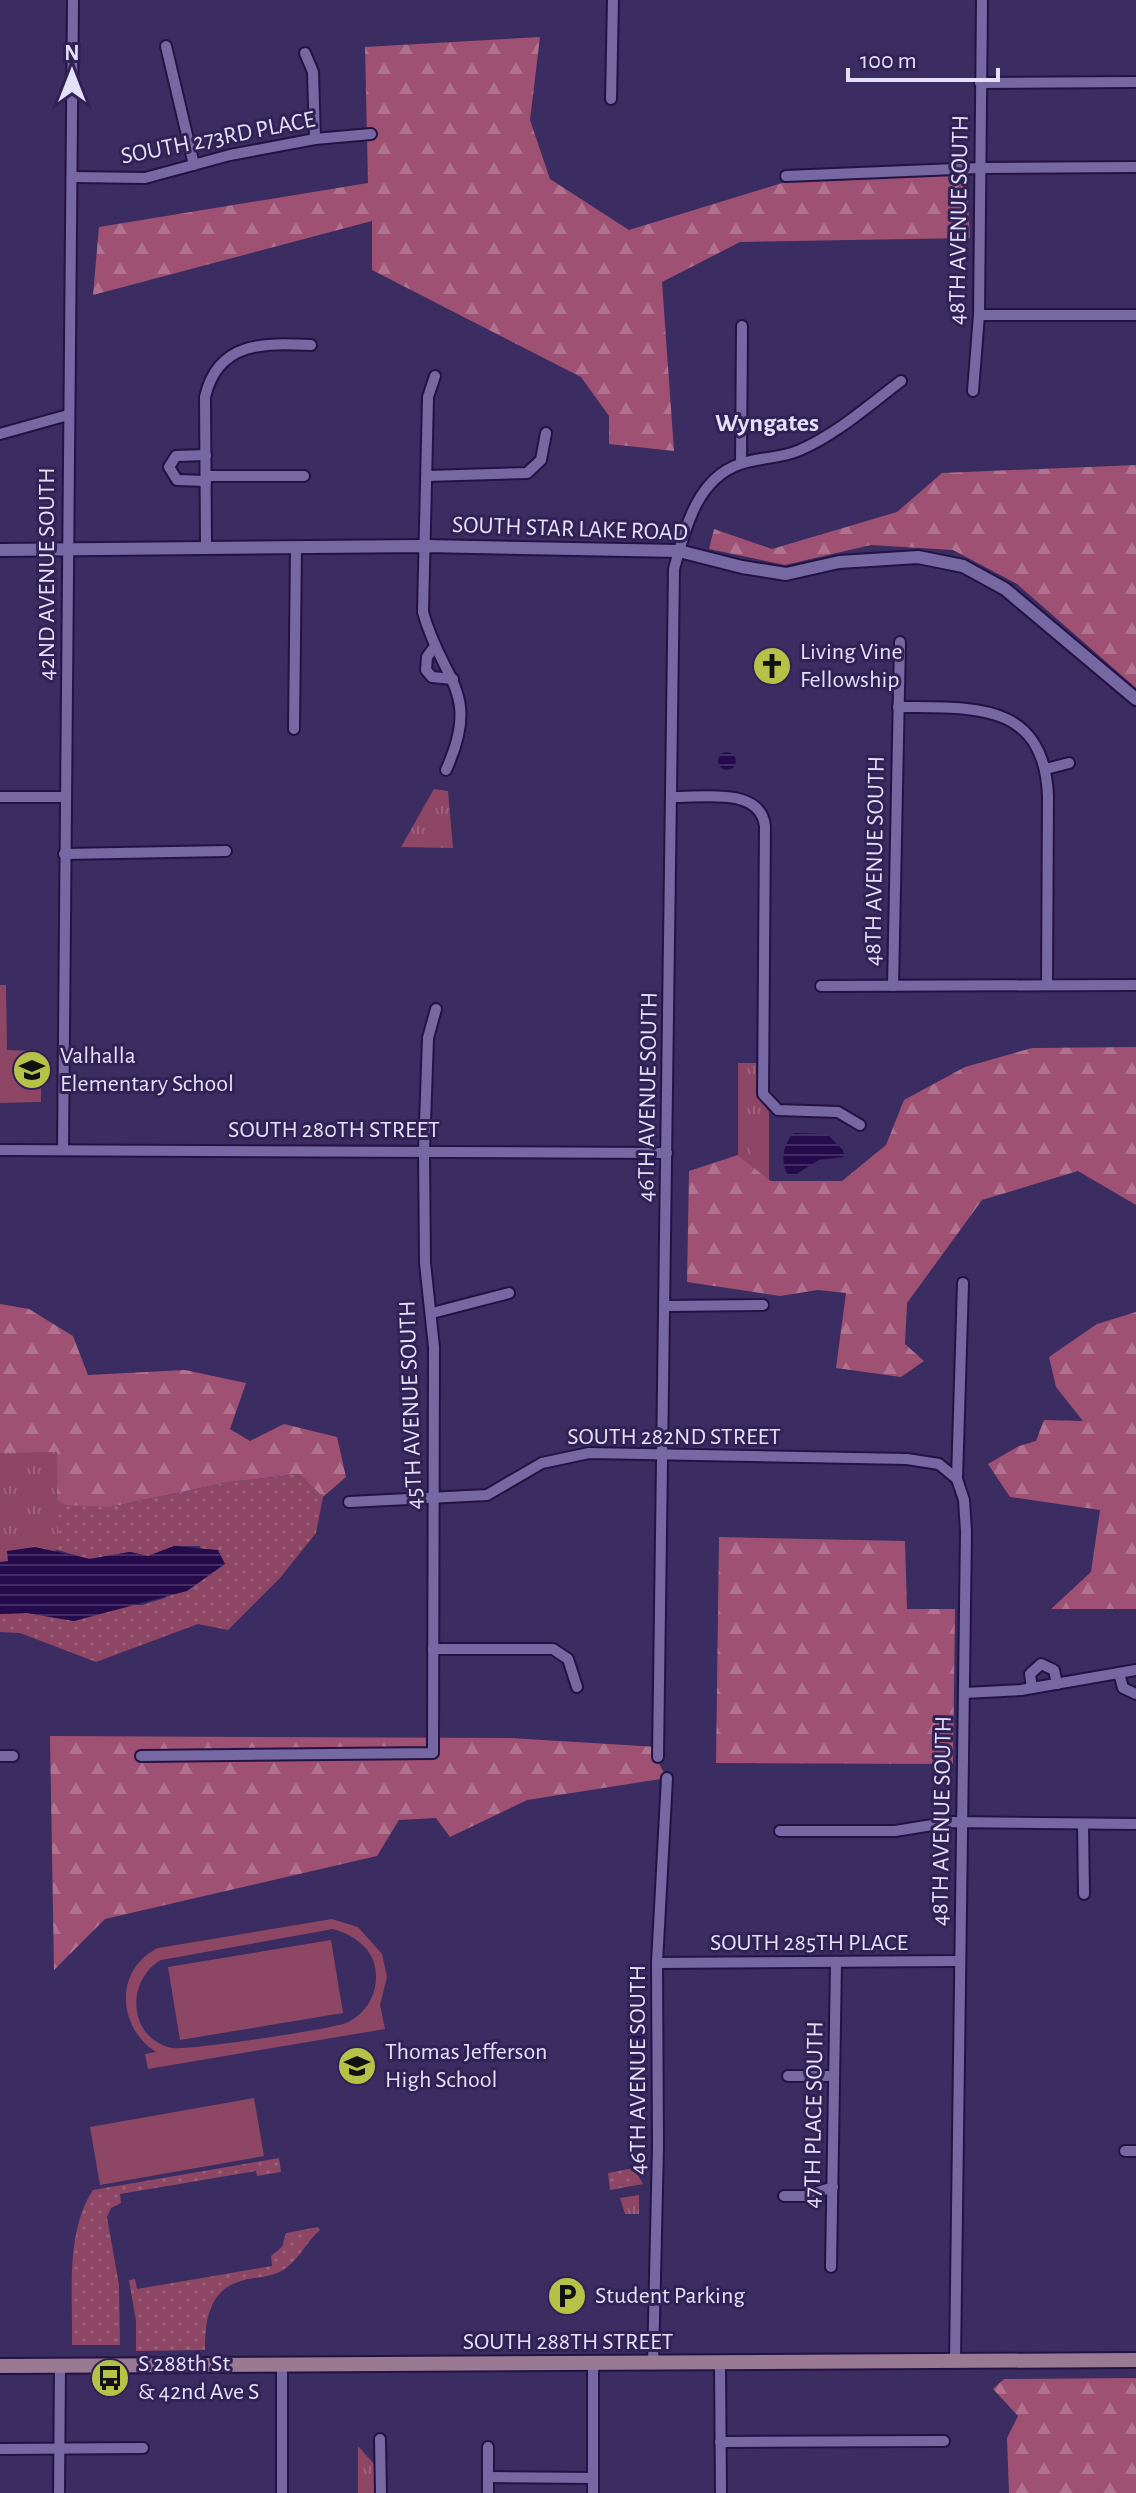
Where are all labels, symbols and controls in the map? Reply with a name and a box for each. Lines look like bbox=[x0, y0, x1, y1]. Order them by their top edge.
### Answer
north arrow bbox=[32, 32, 112, 112]
scale bar bbox=[848, 32, 998, 82]
text: N bbox=[64, 42, 80, 64]
text: 100 m bbox=[860, 49, 917, 73]
street label: SOUTH 273RD PLACE bbox=[119, 107, 318, 169]
street label: 48TH AVENUE SOUTH bbox=[945, 115, 973, 325]
district label: Wyngates bbox=[715, 410, 819, 436]
street label: 42ND AVENUE SOUTH bbox=[35, 467, 59, 681]
street label: SOUTH STAR LAKE ROAD bbox=[452, 513, 688, 545]
place label: Living Vine Fellowship bbox=[800, 640, 903, 692]
church icon: Living Vine Fellowship bbox=[751, 645, 793, 687]
street label: 48TH AVENUE SOUTH bbox=[861, 756, 889, 966]
street label: 46TH AVENUE SOUTH bbox=[634, 992, 662, 1202]
place label: Valhalla Elementary School bbox=[60, 1044, 234, 1096]
school or university icon: Valhalla Elementary School bbox=[11, 1049, 53, 1091]
street label: SOUTH 280TH STREET bbox=[228, 1118, 440, 1142]
street label: 45TH AVENUE SOUTH bbox=[395, 1300, 427, 1510]
street label: SOUTH 282ND STREET bbox=[567, 1425, 781, 1449]
street label: 48TH AVENUE SOUTH bbox=[928, 1716, 956, 1926]
street label: SOUTH 285TH PLACE bbox=[710, 1931, 909, 1955]
street label: 46TH AVENUE SOUTH bbox=[626, 1965, 650, 2175]
street label: 47TH PLACE SOUTH bbox=[800, 2021, 828, 2209]
place label: Thomas Jefferson High School bbox=[385, 2040, 547, 2092]
school or university icon: Thomas Jefferson High School bbox=[336, 2045, 378, 2087]
parking icon: Student Parking bbox=[546, 2275, 588, 2317]
place label: Student Parking bbox=[595, 2284, 745, 2308]
street label: SOUTH 288TH STREET bbox=[463, 2330, 673, 2354]
place label: S 288th St & 42nd Ave S bbox=[138, 2352, 259, 2404]
bus stop icon: S 288th St & 42nd Ave S bbox=[89, 2357, 131, 2399]

